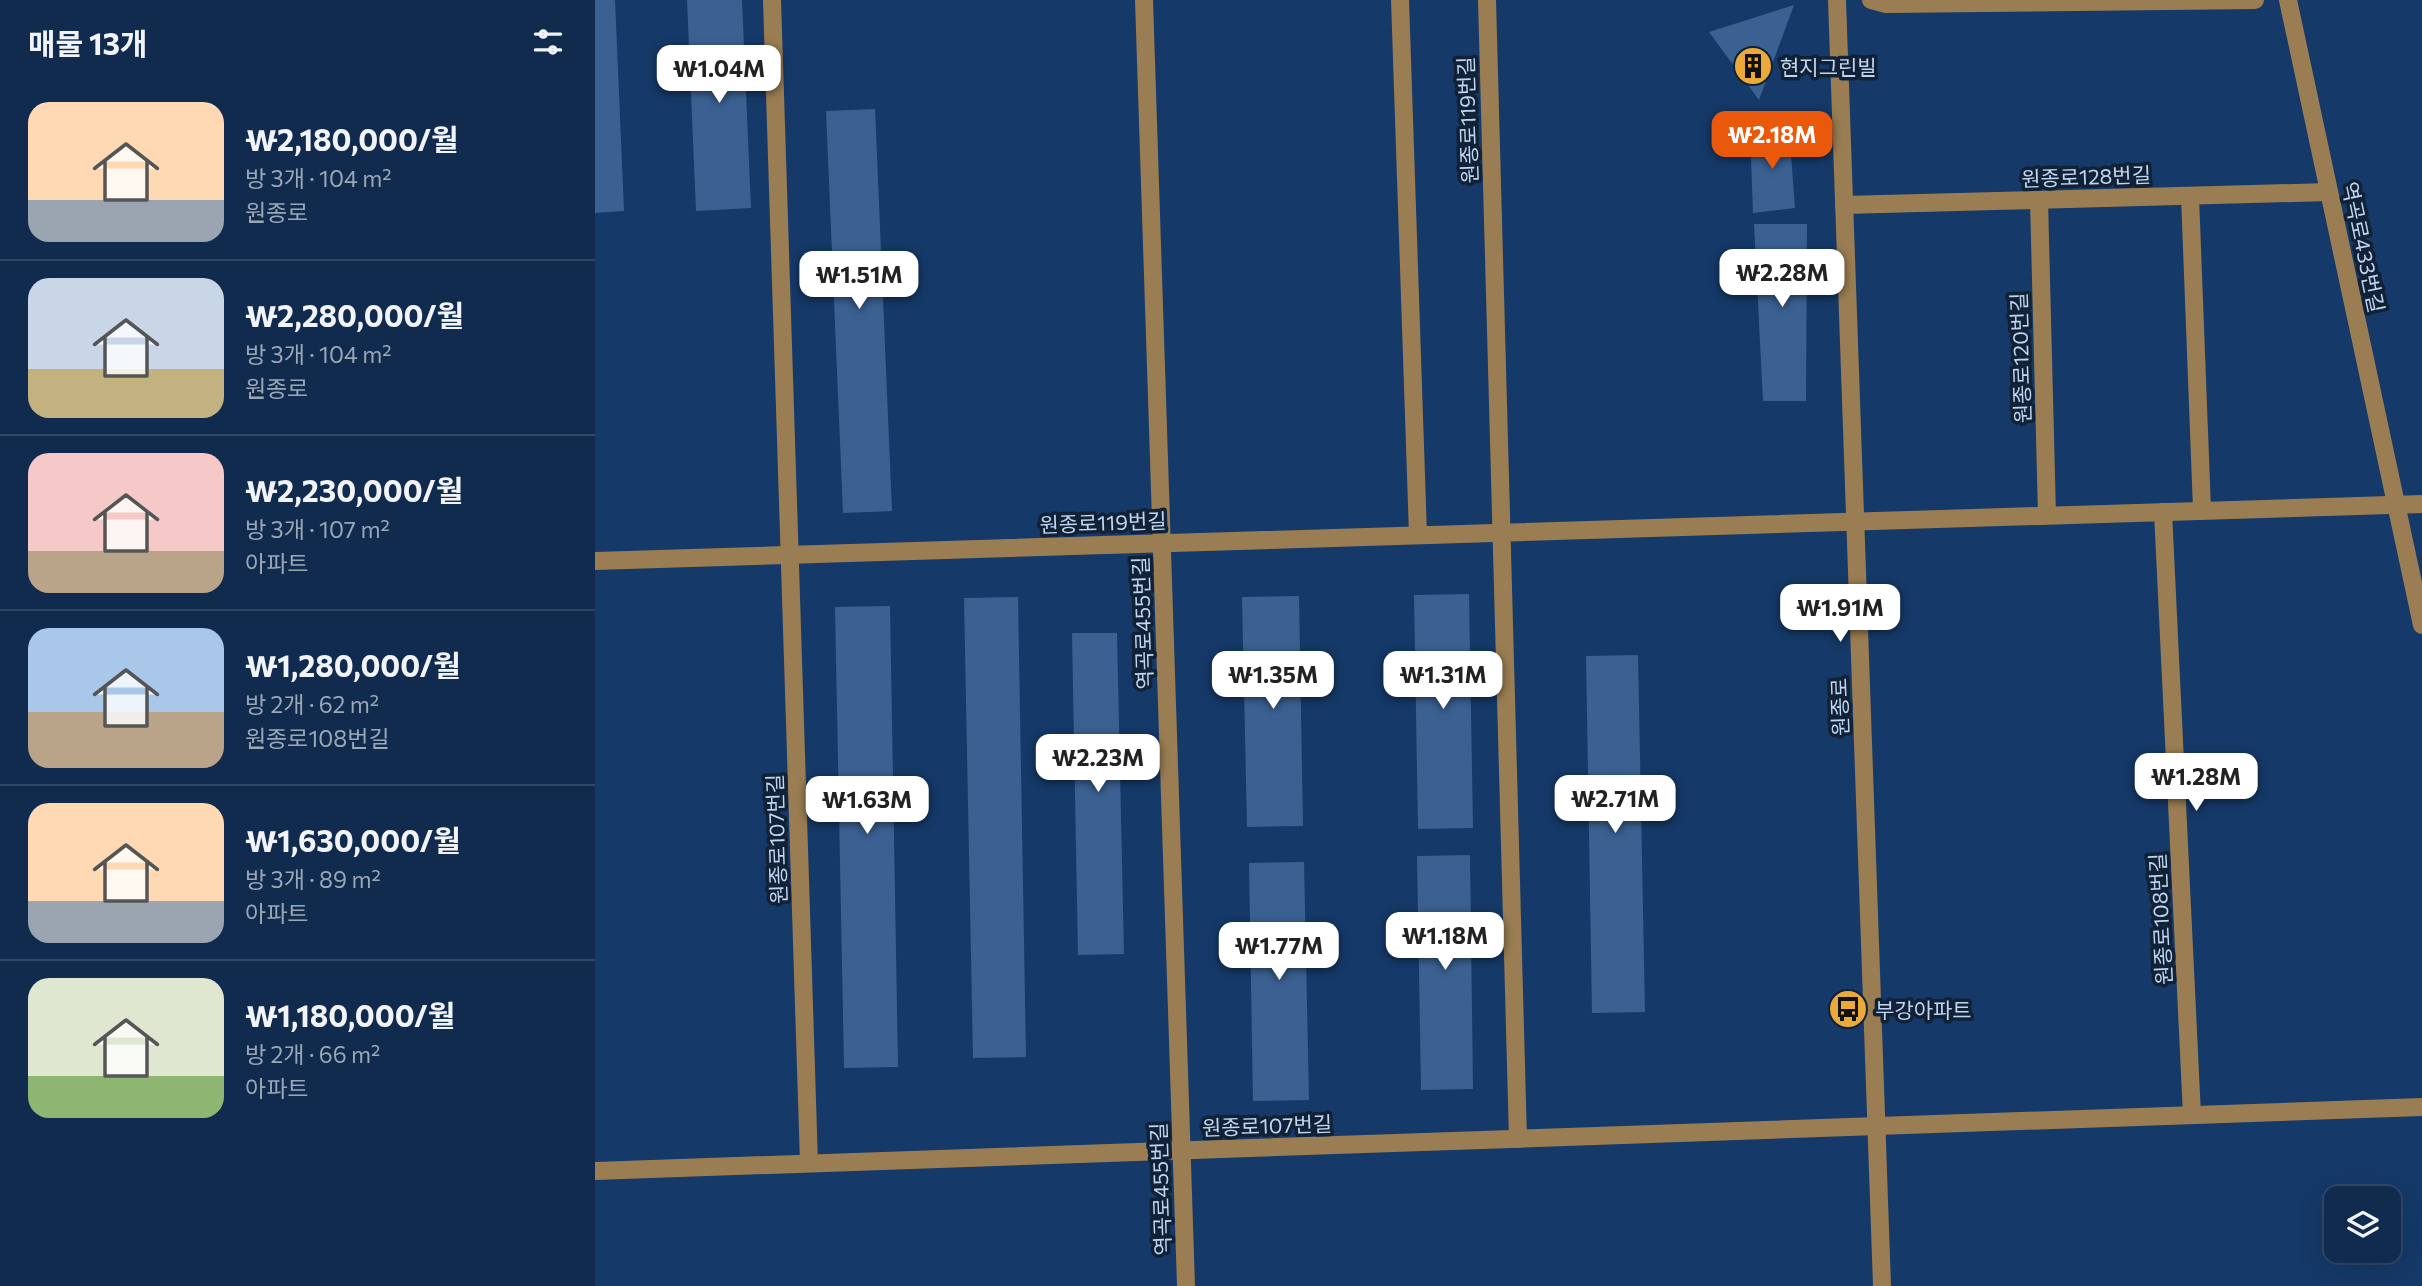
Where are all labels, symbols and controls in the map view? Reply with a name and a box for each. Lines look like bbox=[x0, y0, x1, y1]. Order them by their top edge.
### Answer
icon: filters bbox=[529, 23, 567, 61]
text: 매물 13개 bbox=[28, 24, 148, 61]
building icon: 현지그린빌 bbox=[1732, 45, 1774, 87]
pin: ₩1.04M bbox=[662, 46, 776, 105]
text: ₩1.04M bbox=[673, 54, 765, 82]
place label: 현지그린빌 bbox=[1780, 54, 1877, 79]
street label: 원종로119번길 bbox=[1452, 56, 1482, 184]
pin: ₩2.18M bbox=[1715, 111, 1829, 171]
text: ₩2,180,000/월 bbox=[245, 120, 459, 157]
text: ₩2.18M bbox=[1728, 120, 1816, 148]
icon: home bbox=[84, 130, 168, 214]
street label: 원종로128번길 bbox=[2021, 161, 2151, 191]
text: 방 3개 · 104 m² bbox=[245, 164, 391, 192]
street label: 역곡로433번길 bbox=[2338, 179, 2390, 315]
text: 원종로 bbox=[245, 198, 308, 226]
pin: ₩2.28M bbox=[1725, 250, 1839, 309]
pin: ₩1.51M bbox=[802, 252, 916, 311]
text: ₩2.28M bbox=[1735, 258, 1829, 286]
text: ₩1.51M bbox=[815, 260, 903, 288]
street label: 원종로120번길 bbox=[2005, 292, 2035, 424]
text: ₩2,280,000/월 bbox=[245, 296, 464, 333]
icon: home bbox=[84, 306, 168, 390]
text: 방 3개 · 104 m² bbox=[245, 340, 391, 368]
text: 원종로 bbox=[245, 374, 308, 402]
text: ₩2,230,000/월 bbox=[245, 471, 463, 508]
icon: home bbox=[84, 481, 168, 565]
street label: 원종로119번길 bbox=[1039, 507, 1167, 537]
text: 방 3개 · 107 m² bbox=[245, 515, 390, 543]
text: 아파트 bbox=[245, 549, 308, 577]
street label: 역곡로455번길 bbox=[1127, 556, 1157, 690]
pin: ₩1.91M bbox=[1783, 584, 1897, 644]
text: ₩1.91M bbox=[1796, 593, 1884, 621]
text: ₩1,280,000/월 bbox=[245, 646, 461, 683]
pin: ₩1.35M bbox=[1216, 652, 1330, 711]
pin: ₩1.31M bbox=[1386, 652, 1500, 711]
icon: home bbox=[84, 656, 168, 740]
text: ₩1.35M bbox=[1228, 660, 1318, 688]
text: ₩1.31M bbox=[1399, 660, 1487, 688]
street label: 원종로 bbox=[1825, 678, 1853, 736]
text: 방 2개 · 62 m² bbox=[245, 690, 379, 718]
text: 원종로108번길 bbox=[245, 724, 390, 752]
pin: ₩2.23M bbox=[1041, 734, 1155, 794]
text: ₩2.23M bbox=[1052, 743, 1144, 771]
pin: ₩1.28M bbox=[2139, 754, 2253, 813]
text: ₩1.28M bbox=[2151, 762, 2241, 790]
street label: 원종로107번길 bbox=[761, 773, 791, 905]
pin: ₩1.63M bbox=[810, 776, 924, 836]
pin: ₩2.71M bbox=[1558, 776, 1672, 835]
text: ₩2.71M bbox=[1571, 784, 1659, 812]
text: ₩1.63M bbox=[822, 785, 912, 813]
text: ₩1,630,000/월 bbox=[245, 821, 461, 858]
icon: home bbox=[84, 831, 168, 915]
street label: 원종로108번길 bbox=[2144, 852, 2176, 986]
text: 방 3개 · 89 m² bbox=[245, 865, 381, 893]
text: 아파트 bbox=[245, 899, 308, 927]
pin: ₩1.18M bbox=[1388, 912, 1502, 972]
text: ₩1.18M bbox=[1402, 921, 1488, 949]
pin: ₩1.77M bbox=[1222, 922, 1336, 982]
text: ₩1.77M bbox=[1235, 931, 1323, 959]
bus stop icon: 부강아파트 bbox=[1827, 988, 1869, 1030]
text: ₩1,180,000/월 bbox=[245, 996, 455, 1033]
place label: 부강아파트 bbox=[1875, 997, 1972, 1022]
icon: home bbox=[84, 1006, 168, 1090]
text: 방 2개 · 66 m² bbox=[245, 1040, 380, 1068]
text: 아파트 bbox=[245, 1074, 308, 1102]
street label: 원종로107번길 bbox=[1201, 1110, 1333, 1140]
street label: 역곡로455번길 bbox=[1145, 1122, 1175, 1256]
map controls bbox=[2324, 1186, 2401, 1263]
button: layers bbox=[2324, 1186, 2401, 1263]

